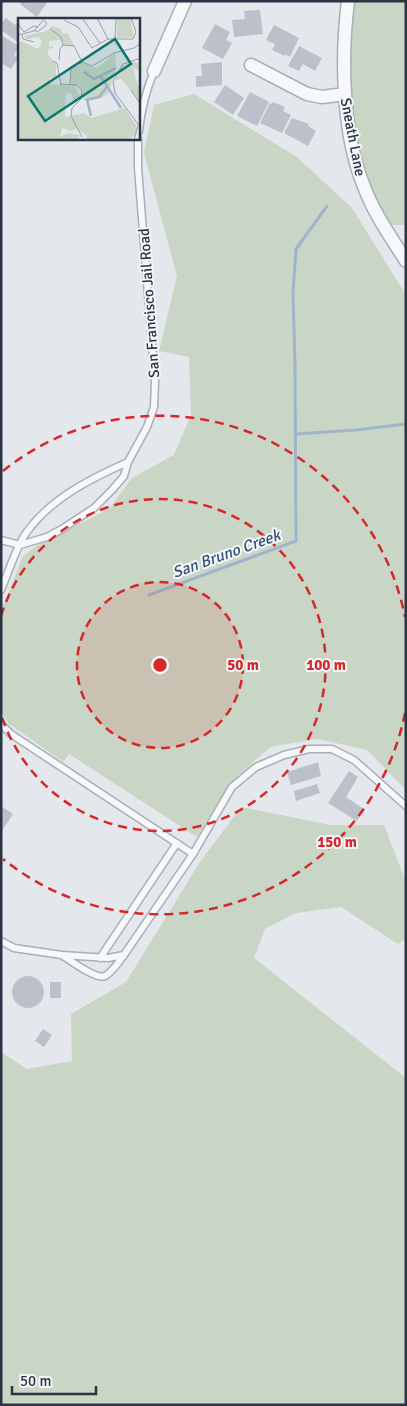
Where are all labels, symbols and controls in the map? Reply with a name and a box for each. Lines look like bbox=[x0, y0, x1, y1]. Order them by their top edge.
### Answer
inset map bbox=[18, 18, 140, 140]
street label: Sneath Lane bbox=[337, 96, 369, 178]
street label: San Francisco Jail Road bbox=[135, 228, 163, 378]
water label: San Bruno Creek bbox=[170, 525, 285, 583]
centre of rings bbox=[151, 656, 169, 674]
text: 50 m bbox=[227, 656, 259, 674]
text: 100 m bbox=[306, 656, 346, 674]
text: 150 m bbox=[317, 833, 357, 851]
scale bar bbox=[12, 1364, 96, 1396]
text: 50 m bbox=[20, 1372, 51, 1390]

